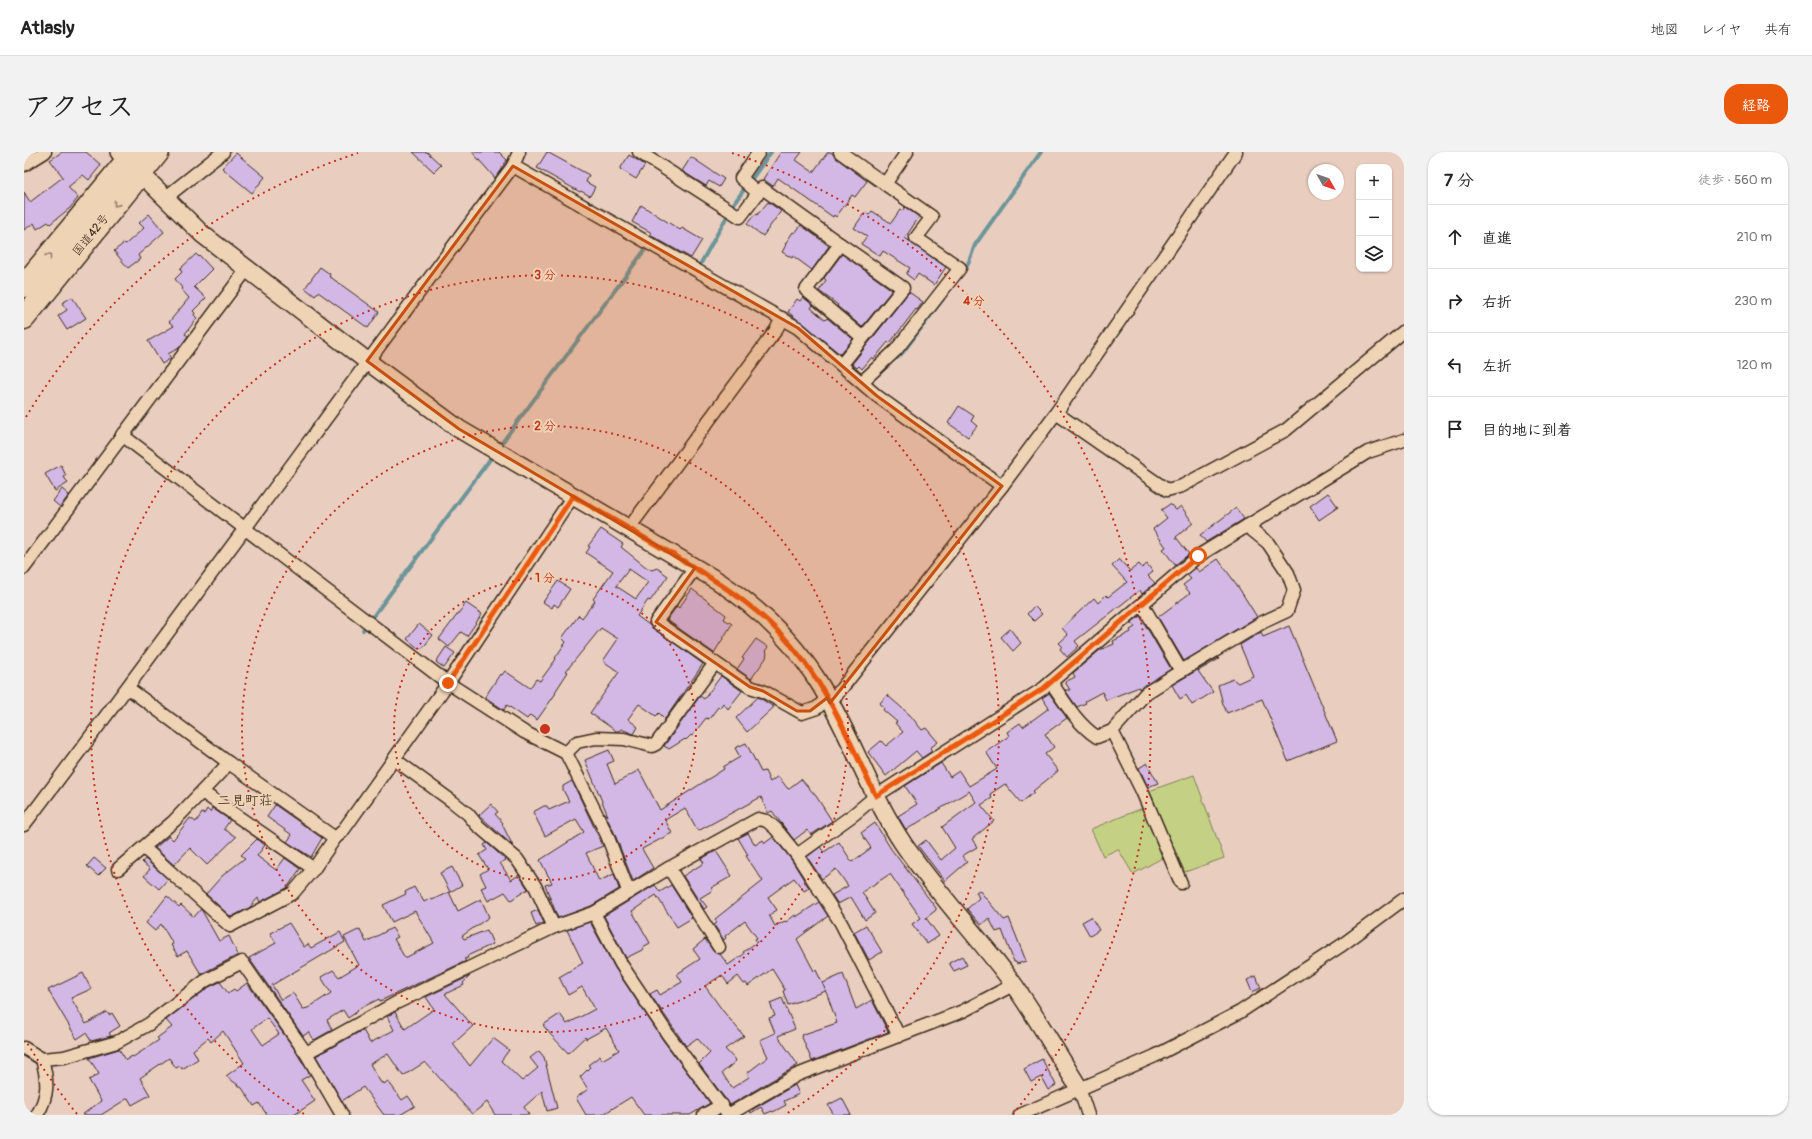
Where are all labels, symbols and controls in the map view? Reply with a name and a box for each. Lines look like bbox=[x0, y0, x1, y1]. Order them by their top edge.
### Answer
text: Atlasly bbox=[20, 16, 74, 40]
text: 地図 bbox=[1651, 21, 1679, 38]
text: レイヤ bbox=[1701, 21, 1742, 38]
text: 共有 bbox=[1764, 21, 1792, 38]
button: 経路 bbox=[1724, 84, 1788, 124]
text: アクセス bbox=[24, 90, 134, 125]
north arrow bbox=[1308, 164, 1344, 200]
map controls bbox=[1356, 164, 1392, 272]
button: + bbox=[1356, 164, 1392, 200]
text: 7 分 bbox=[1444, 170, 1474, 191]
text: 徒歩 · 560 m bbox=[1698, 172, 1772, 188]
one-way arrow bbox=[114, 200, 121, 207]
button: − bbox=[1356, 200, 1392, 236]
street label: 国道42号 bbox=[70, 211, 112, 259]
icon: ahead bbox=[1444, 226, 1466, 248]
text: 直進 bbox=[1482, 229, 1512, 248]
text: 210 m bbox=[1736, 229, 1772, 245]
button: layers bbox=[1356, 236, 1392, 272]
one-way arrow bbox=[44, 254, 51, 261]
text: 3 分 bbox=[534, 268, 556, 283]
icon: right bbox=[1444, 290, 1466, 312]
text: 右折 bbox=[1482, 293, 1512, 312]
text: 230 m bbox=[1735, 293, 1772, 309]
text: 4 分 bbox=[962, 294, 985, 309]
icon: left bbox=[1444, 354, 1466, 376]
text: 左折 bbox=[1482, 357, 1512, 376]
text: 120 m bbox=[1736, 357, 1772, 373]
icon: arrive bbox=[1444, 418, 1466, 440]
text: 2 分 bbox=[534, 419, 556, 434]
text: 目的地に到着 bbox=[1482, 421, 1572, 440]
route start bbox=[1189, 547, 1207, 565]
text: 1 分 bbox=[535, 571, 555, 586]
route end bbox=[439, 674, 457, 692]
centre of rings bbox=[538, 722, 552, 736]
district label: 二見町荘 bbox=[217, 792, 273, 809]

